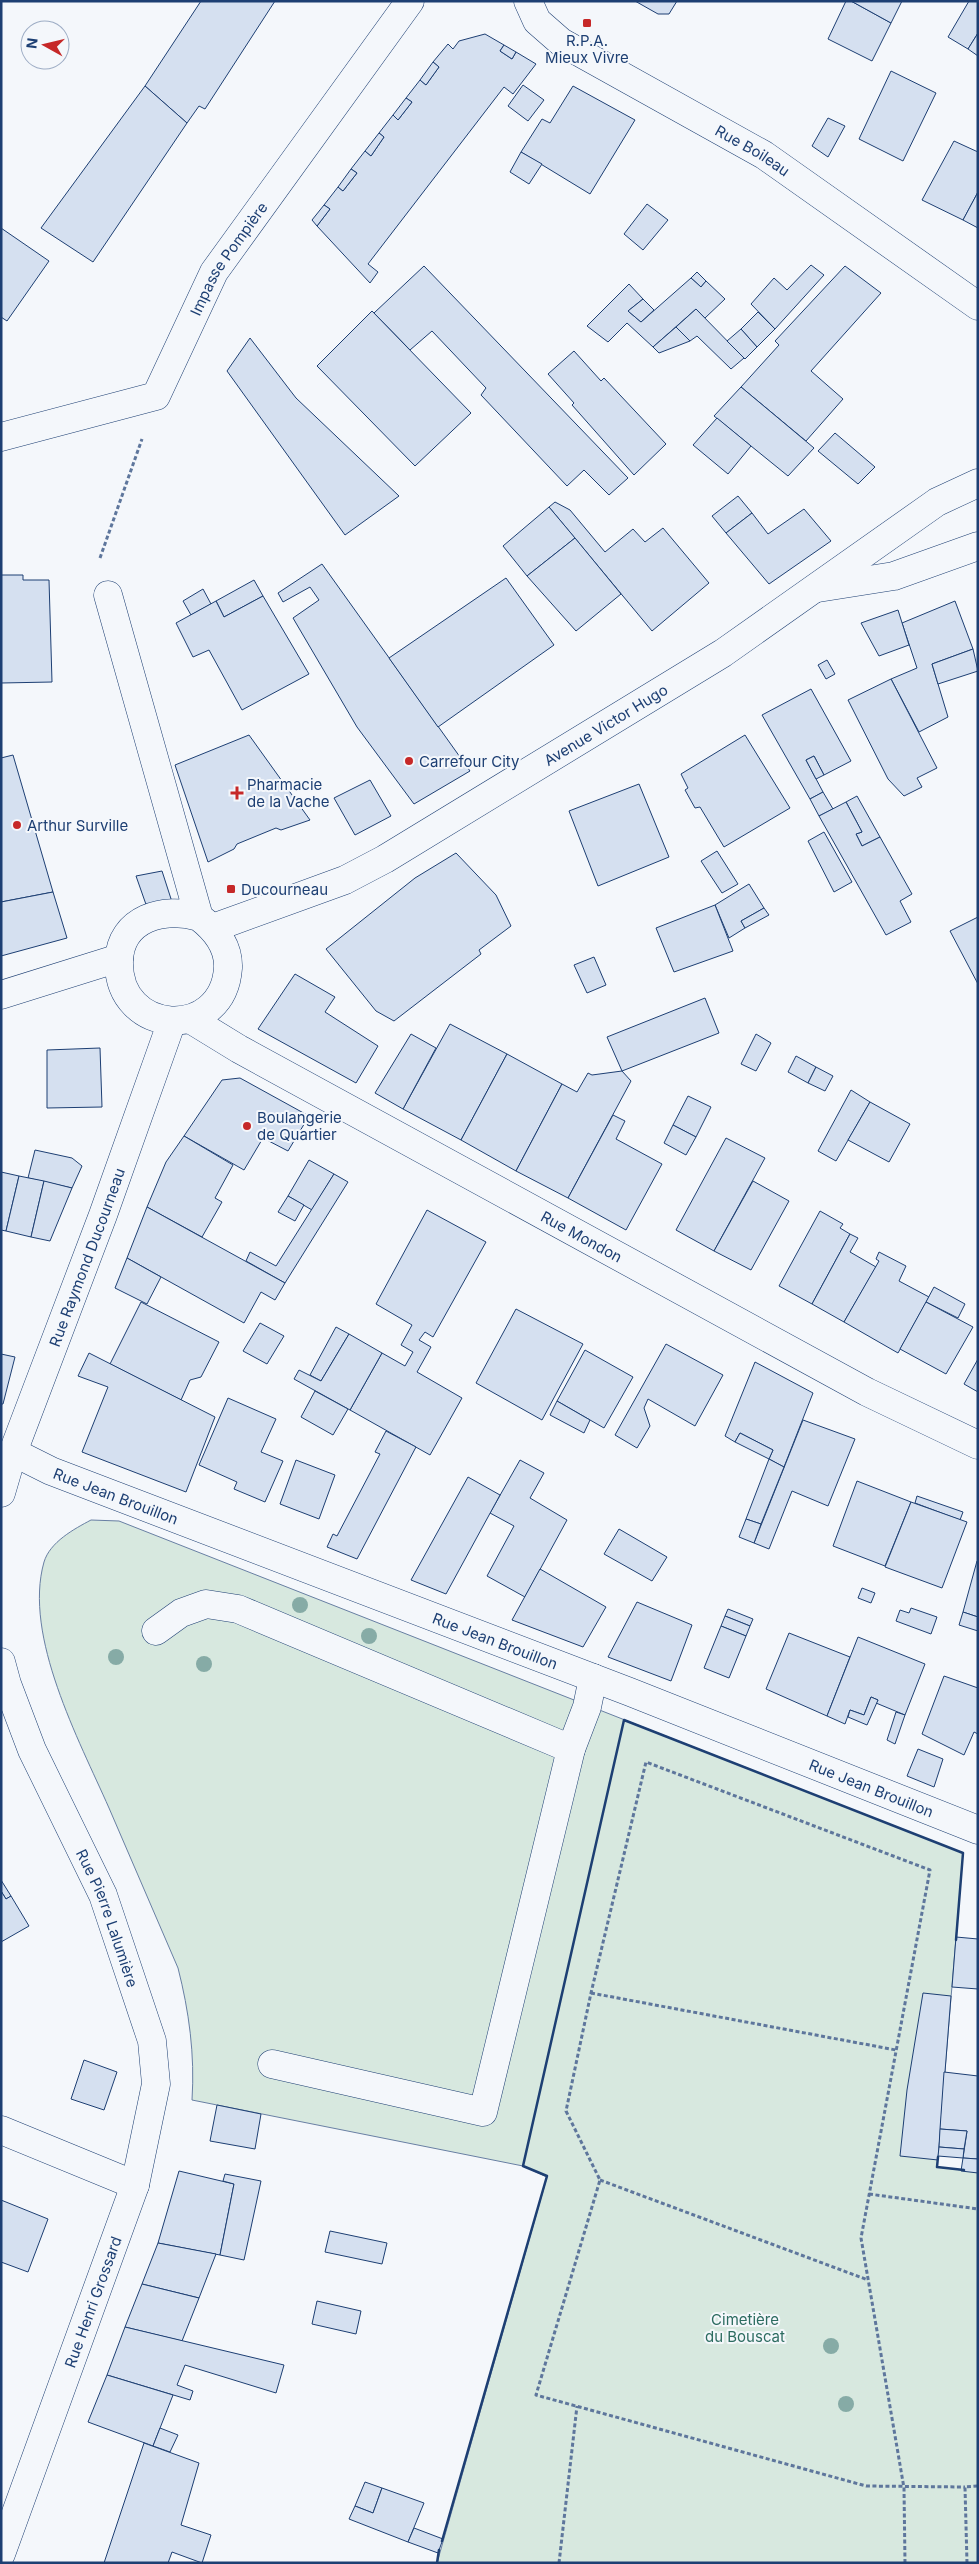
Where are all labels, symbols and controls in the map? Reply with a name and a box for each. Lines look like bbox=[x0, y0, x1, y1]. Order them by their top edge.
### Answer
marker: R.P.A. Mieux Vivre bbox=[581, 17, 593, 29]
north arrow bbox=[20, 20, 70, 70]
place label: R.P.A. Mieux Vivre bbox=[545, 31, 629, 67]
text: N bbox=[22, 37, 41, 50]
street label: Rue Boileau bbox=[712, 120, 794, 180]
street label: Impasse Pompière bbox=[186, 198, 271, 318]
street label: Avenue Victor Hugo bbox=[540, 680, 671, 769]
place label: Carrefour City bbox=[419, 752, 520, 771]
marker: Carrefour City bbox=[403, 755, 415, 767]
place label: Pharmacie de la Vache bbox=[247, 775, 330, 811]
marker: Pharmacie de la Vache bbox=[231, 787, 243, 799]
place label: Arthur Surville bbox=[27, 816, 128, 835]
marker: Arthur Surville bbox=[11, 819, 23, 831]
place label: Ducourneau bbox=[241, 880, 328, 899]
marker: Ducourneau bbox=[225, 883, 237, 895]
place label: Boulangerie de Quartier bbox=[257, 1108, 342, 1144]
marker: Boulangerie de Quartier bbox=[241, 1120, 253, 1132]
street label: Rue Raymond Ducourneau bbox=[44, 1165, 129, 1349]
street label: Rue Mondon bbox=[538, 1206, 626, 1266]
street label: Rue Jean Brouillon bbox=[51, 1463, 181, 1528]
street label: Rue Jean Brouillon bbox=[430, 1608, 560, 1673]
street label: Rue Jean Brouillon bbox=[806, 1755, 937, 1821]
street label: Rue Pierre Lalumière bbox=[72, 1846, 143, 1990]
street label: Rue Henri Grossard bbox=[60, 2234, 126, 2370]
park label: Cimetière du Bouscat bbox=[705, 2310, 785, 2346]

